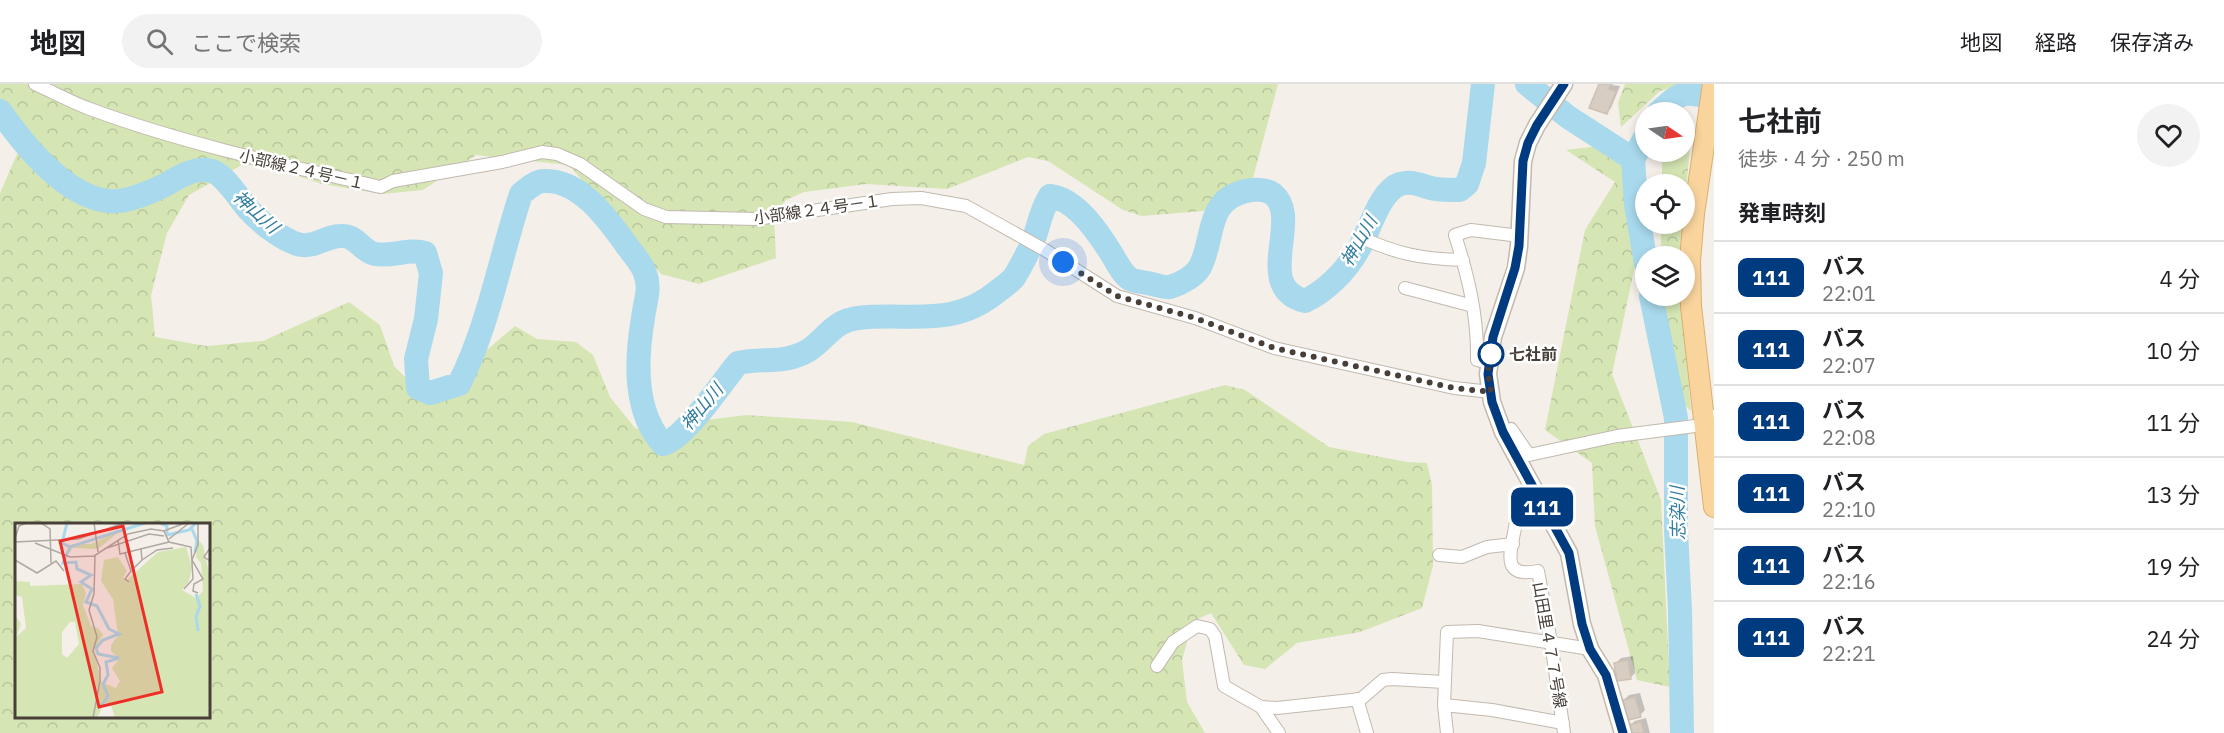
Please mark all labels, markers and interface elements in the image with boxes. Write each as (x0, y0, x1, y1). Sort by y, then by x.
search box (122, 14, 542, 68)
text: 地図 (30, 24, 86, 61)
icon: search (143, 25, 176, 58)
text: ここで検索 (191, 28, 301, 57)
text: 地図 (1960, 28, 2002, 56)
text: 経路 (2035, 28, 2077, 56)
text: 保存済み (2110, 28, 2194, 56)
north arrow (1635, 102, 1695, 162)
map controls (1635, 102, 1695, 306)
text: 七社前 (1738, 102, 1822, 139)
button: heart (2137, 104, 2200, 167)
street label: 小部線２４号－１ (237, 145, 367, 193)
text: 徒歩 · 4 分 · 250 m (1738, 145, 1905, 172)
button: locate (1635, 174, 1695, 234)
water label: 神山川 (229, 185, 286, 240)
street label: 小部線２４号－１ (752, 190, 882, 228)
text: 発車時刻 (1738, 198, 1826, 227)
water label: 神山川 (1335, 210, 1383, 270)
button: layers (1635, 246, 1695, 306)
your location (1048, 247, 1078, 277)
text: バス (1822, 251, 1866, 280)
text: 111 (1752, 263, 1790, 291)
text: 4 分 (2160, 264, 2200, 293)
text: 22:01 (1822, 280, 1876, 307)
text: バス (1822, 323, 1866, 352)
text: 111 (1752, 335, 1790, 363)
text: 10 分 (2146, 336, 2200, 365)
marker: 七社前 (1478, 341, 1504, 367)
place label: 七社前 (1509, 344, 1557, 364)
text: 22:07 (1822, 352, 1876, 379)
water label: 神山川 (675, 377, 729, 435)
text: バス (1822, 395, 1866, 424)
text: 111 (1752, 407, 1790, 435)
text: 11 分 (2146, 408, 2200, 437)
text: 22:08 (1822, 424, 1876, 451)
text: バス (1822, 467, 1866, 496)
text: 111 (1752, 479, 1790, 507)
text: 13 分 (2146, 480, 2200, 509)
water label: 志染川 (1665, 484, 1689, 540)
line badge: 111 (1508, 488, 1576, 526)
text: 111 (1523, 493, 1561, 521)
text: 22:10 (1822, 496, 1876, 523)
inset map (15, 523, 210, 718)
text: バス (1822, 539, 1866, 568)
text: 111 (1752, 551, 1790, 579)
text: 19 分 (2146, 552, 2200, 581)
text: 22:16 (1822, 568, 1876, 595)
street label: 山田里４７７号線 (1529, 580, 1571, 710)
text: バス (1822, 611, 1866, 640)
text: 111 (1752, 623, 1790, 651)
text: 24 分 (2146, 624, 2200, 653)
text: 22:21 (1822, 640, 1876, 667)

